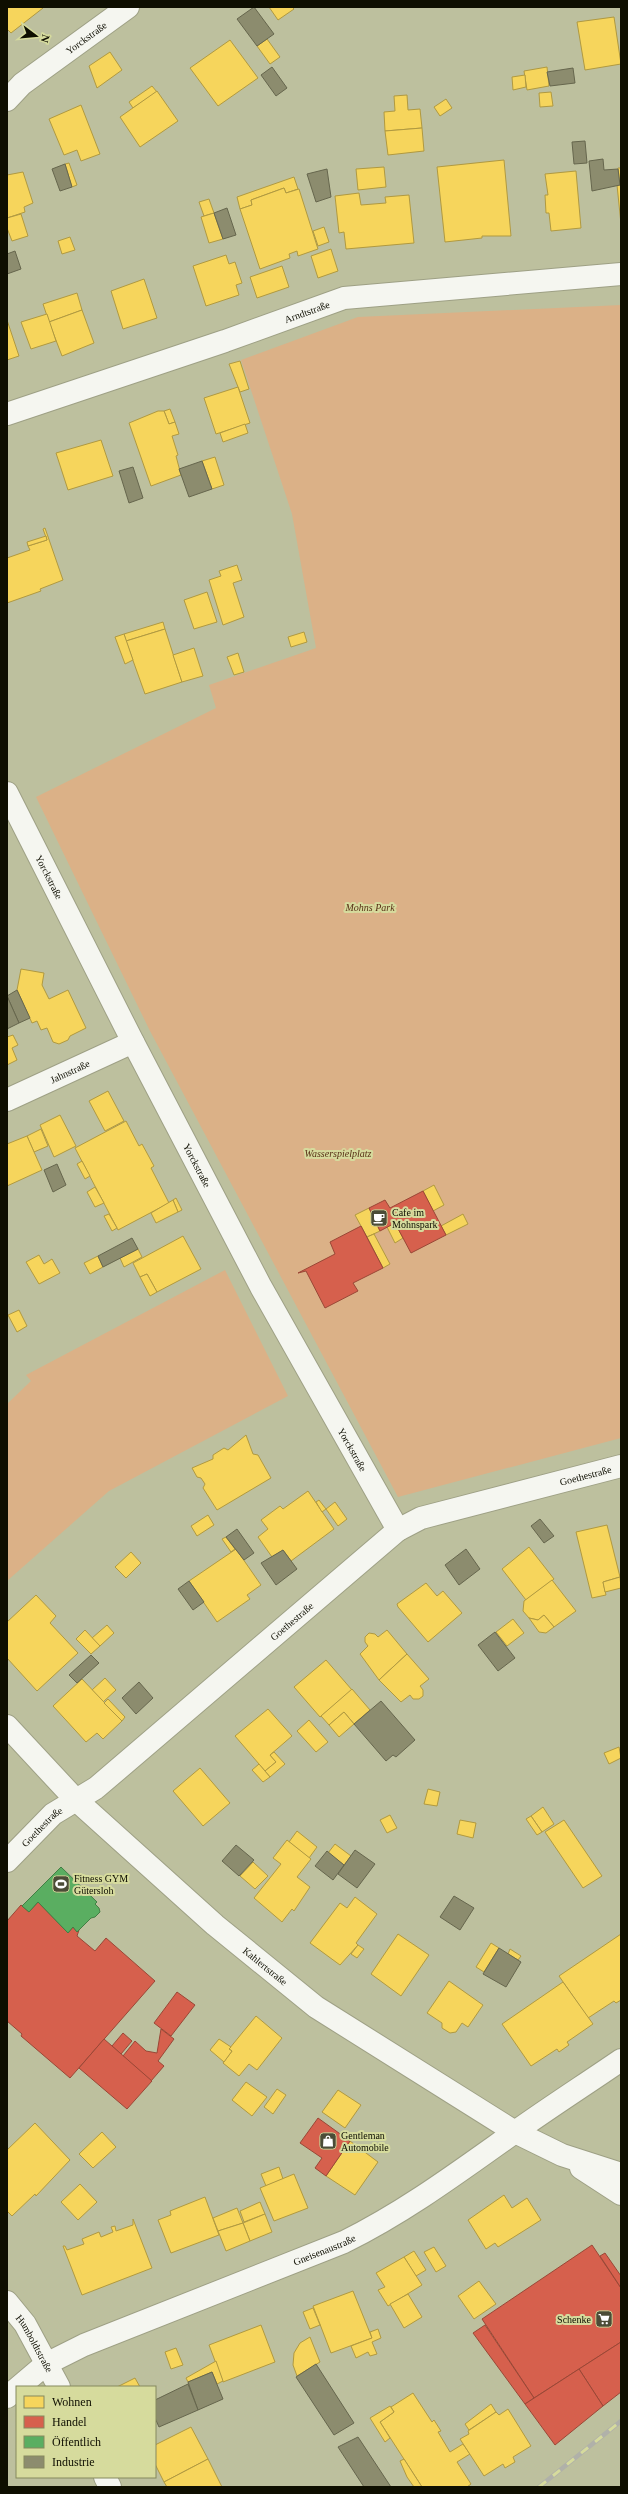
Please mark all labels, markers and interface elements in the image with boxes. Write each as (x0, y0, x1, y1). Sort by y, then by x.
north arrow (16, 16, 56, 56)
street label: Yorckstraße (63, 19, 109, 56)
text: N (39, 33, 52, 44)
street label: Arndtstraße (283, 298, 332, 325)
street label: Yorckstraße (34, 853, 65, 901)
park label: Mohns Park (344, 902, 395, 913)
street label: Jahnstraße (48, 1057, 92, 1085)
street label: Yorckstraße (181, 1141, 214, 1189)
park label: Wasserspielplatz (305, 1148, 372, 1159)
place label: Cafe im Mohnspark (392, 1207, 438, 1230)
cafe icon: Cafe im Mohnspark (369, 1208, 389, 1228)
street label: Yorckstraße (336, 1426, 369, 1474)
street label: Goethestraße (558, 1463, 613, 1487)
street label: Goethestraße (268, 1599, 315, 1642)
street label: Goethestraße (19, 1804, 65, 1849)
place label: Fitness GYM Gütersloh (74, 1873, 128, 1896)
sports icon: Fitness GYM Gütersloh (51, 1874, 71, 1894)
street label: Kahlertstraße (241, 1945, 290, 1988)
place label: Gentleman Automobile (341, 2130, 389, 2153)
shop icon: Gentleman Automobile (318, 2131, 338, 2151)
street label: Gneisenaustraße (291, 2232, 358, 2267)
supermarket icon: Schenke (594, 2309, 614, 2329)
street label: Humboldtstraße (14, 2312, 56, 2374)
place label: Schenke (557, 2314, 592, 2325)
legend (16, 2386, 156, 2478)
text: Wohnen (52, 2395, 92, 2409)
text: Handel (52, 2415, 87, 2429)
text: Öffentlich (52, 2435, 101, 2449)
text: Industrie (52, 2455, 95, 2469)

